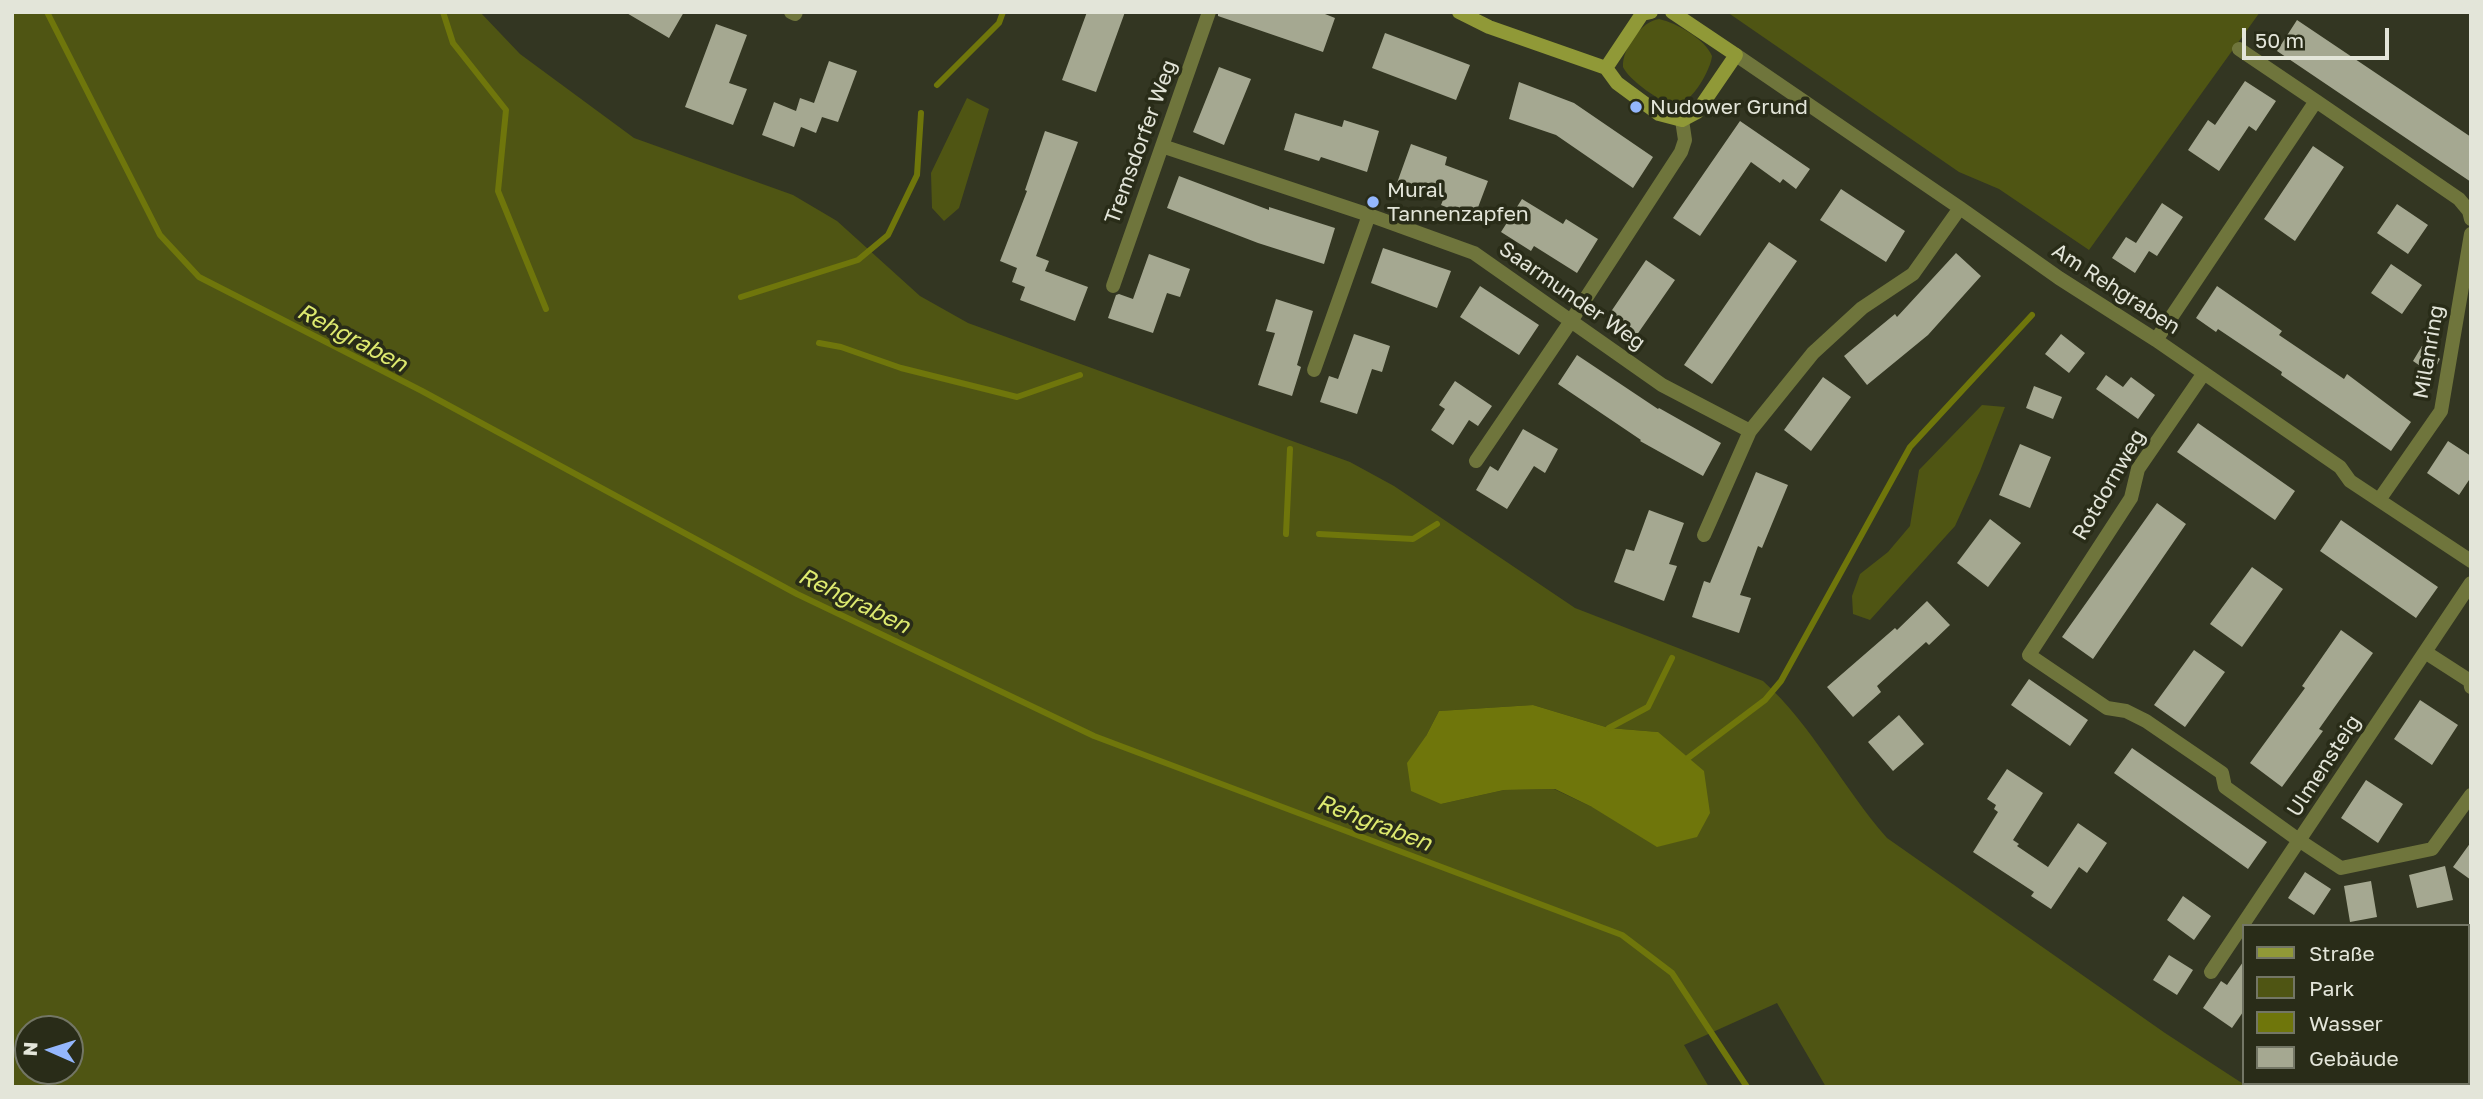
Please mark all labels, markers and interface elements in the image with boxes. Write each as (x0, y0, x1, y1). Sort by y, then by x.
scale bar (2245, 14, 2392, 58)
text: 50 m (2255, 27, 2304, 53)
street label: Tremsdorfer Weg (1100, 57, 1182, 227)
place label: Nudower Grund (1650, 94, 1808, 120)
marker: Nudower Grund (1628, 99, 1644, 115)
place label: Mural Tannenzapfen (1387, 177, 1529, 227)
marker: Mural Tannenzapfen (1365, 194, 1381, 210)
street label: Saarmunder Weg (1494, 236, 1650, 356)
street label: Am Rehgraben (2047, 238, 2185, 340)
water label: Rehgraben (292, 298, 412, 378)
street label: Milanring (2408, 303, 2450, 401)
street label: Rotdornweg (2067, 425, 2151, 545)
water label: Rehgraben (794, 562, 914, 640)
street label: Ulmensteig (2282, 711, 2366, 821)
water label: Rehgraben (1313, 789, 1435, 857)
legend (2242, 924, 2469, 1085)
text: Straße (2309, 940, 2375, 966)
text: Park (2309, 975, 2354, 1001)
text: Wasser (2309, 1010, 2383, 1036)
north arrow (14, 1015, 84, 1085)
text: N (18, 1041, 41, 1057)
text: Gebäude (2309, 1045, 2399, 1071)

